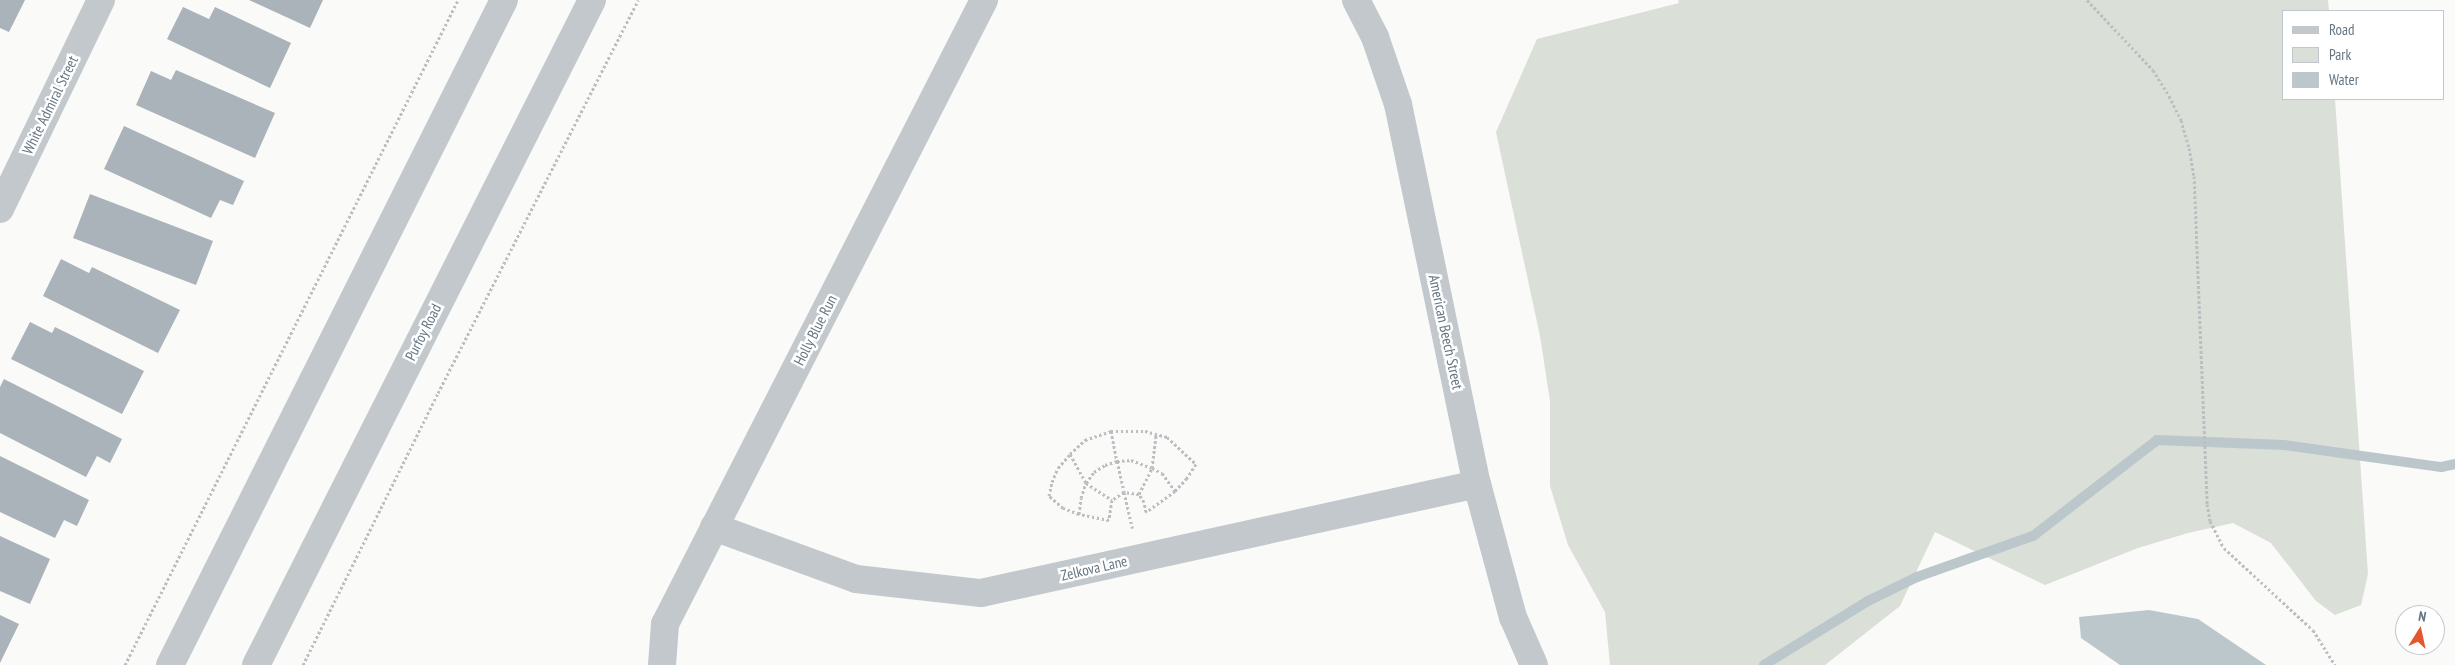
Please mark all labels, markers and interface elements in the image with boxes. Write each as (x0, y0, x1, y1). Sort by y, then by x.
legend (2282, 10, 2445, 100)
text: Road (2329, 20, 2355, 39)
text: Park (2329, 45, 2351, 64)
street label: White Admiral Street (18, 53, 82, 157)
text: Water (2329, 70, 2359, 89)
street label: American Beech Street (1425, 273, 1467, 391)
street label: Holly Blue Run (789, 292, 841, 368)
street label: Purfoy Road (401, 301, 445, 363)
street label: Zelkova Lane (1059, 552, 1129, 584)
north arrow (2395, 605, 2445, 655)
text: N (2417, 607, 2428, 626)

